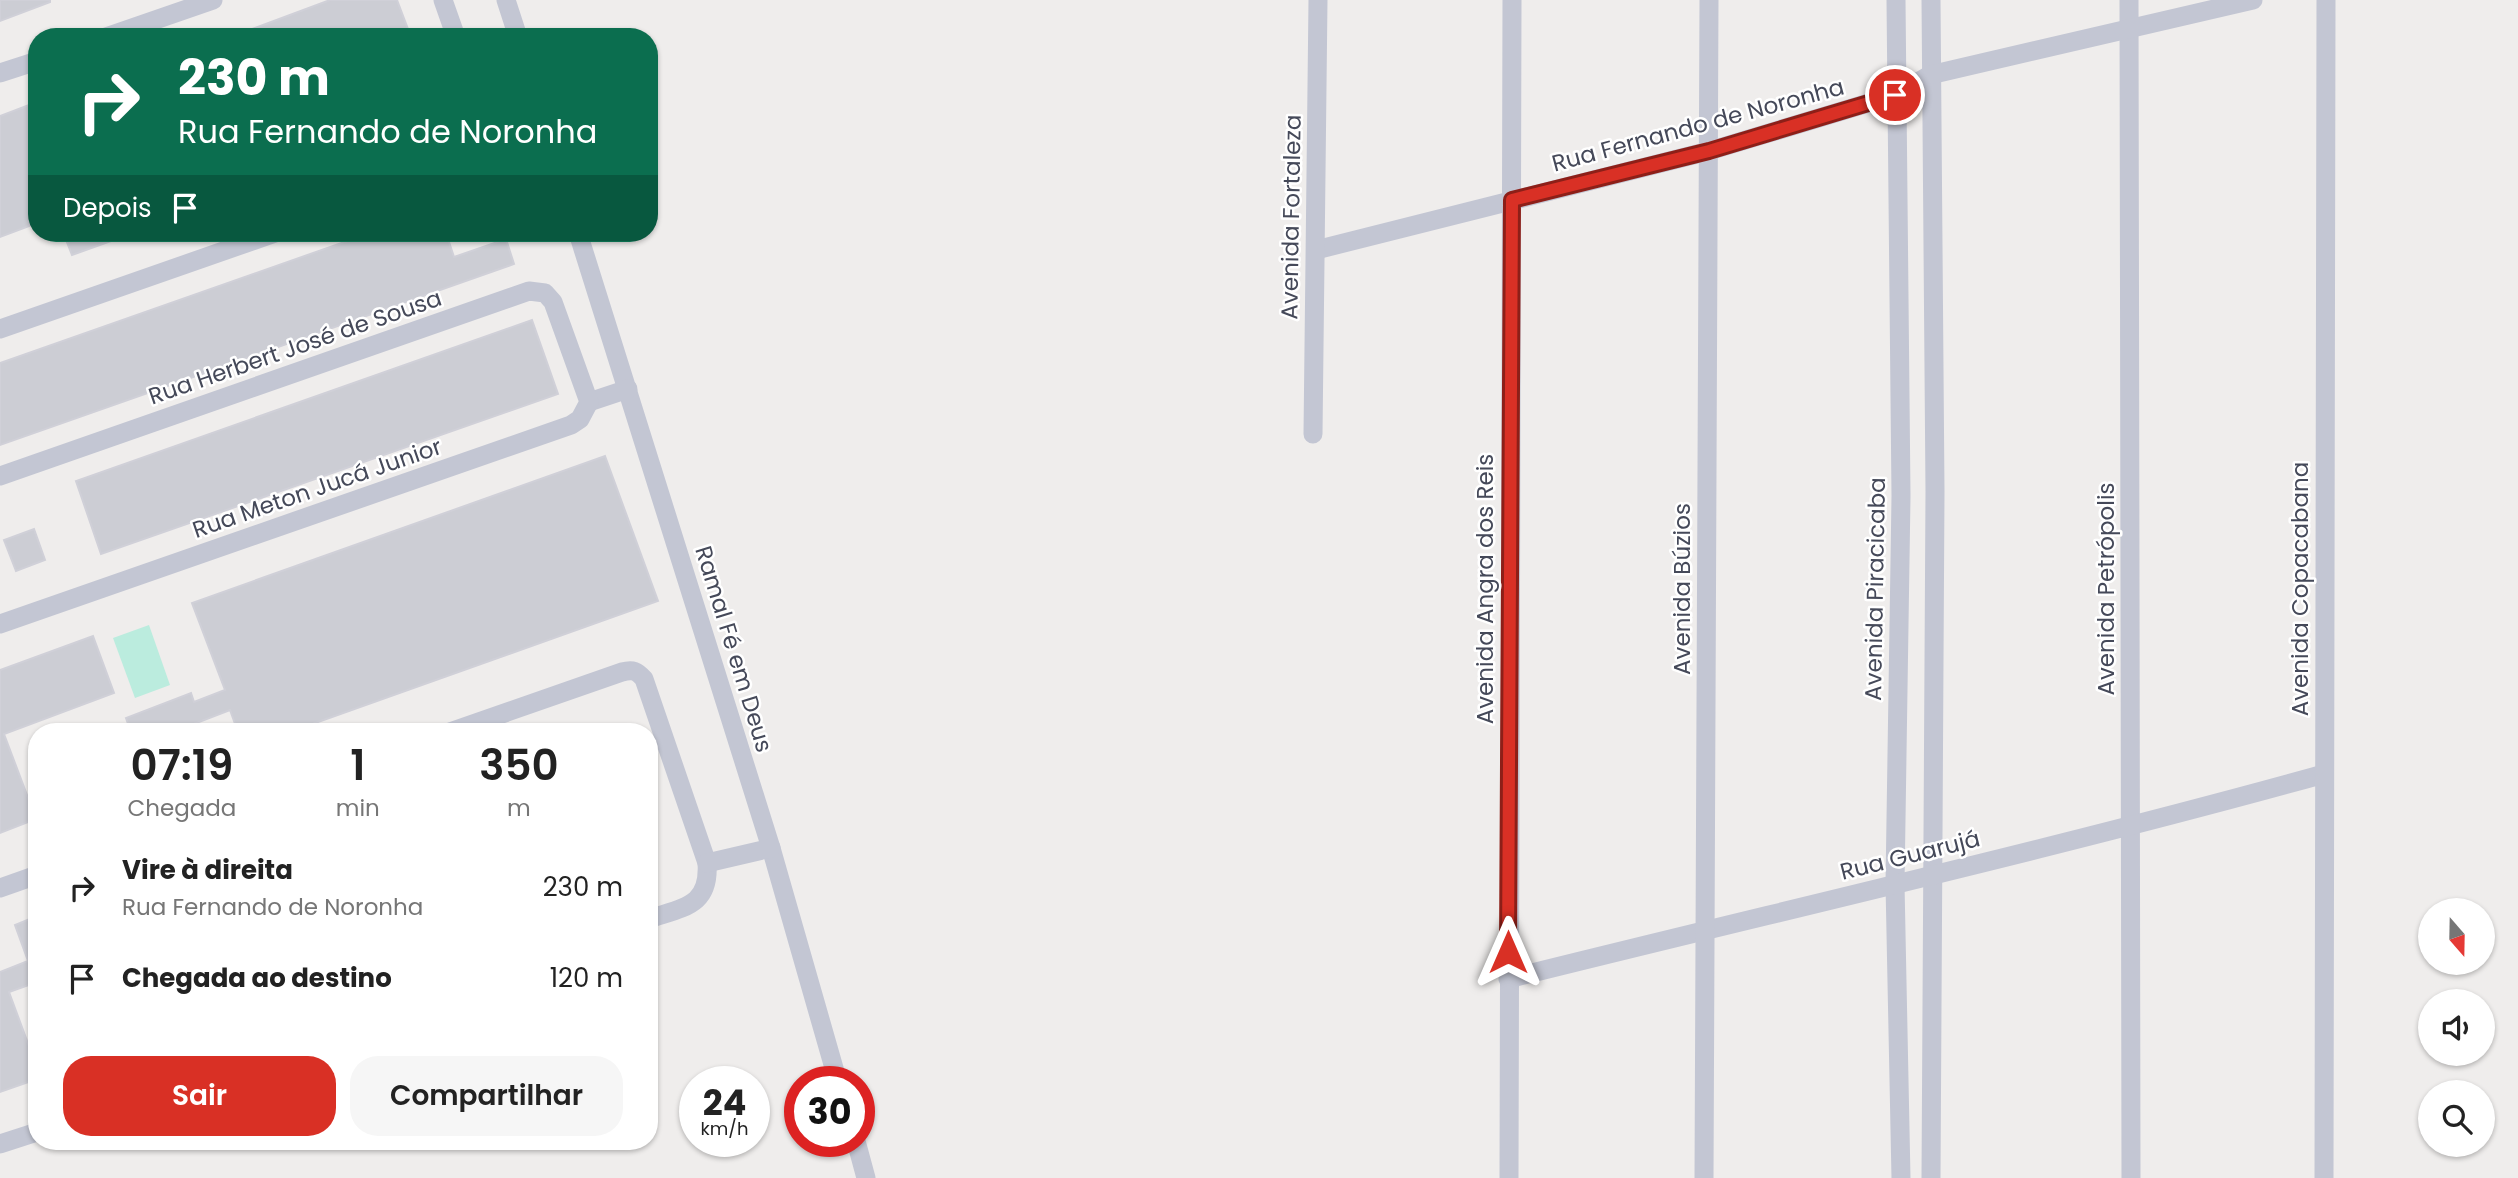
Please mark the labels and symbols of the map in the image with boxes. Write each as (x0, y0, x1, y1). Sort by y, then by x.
pin (1865, 65, 1925, 125)
street label: Rua Fernando de Noronha (1548, 71, 1848, 179)
street label: Avenida Fortaleza (1273, 114, 1309, 320)
street label: Rua Herbert José de Sousa (144, 282, 446, 412)
street label: Rua Meton Jucá Junior (188, 430, 446, 546)
street label: Avenida Angra dos Reis (1469, 454, 1501, 724)
street label: Avenida Copacabana (2284, 462, 2316, 716)
street label: Avenida Piracicaba (1857, 477, 1893, 701)
street label: Avenida Petrópolis (2090, 482, 2122, 696)
street label: Avenida Búzios (1666, 503, 1698, 675)
street label: Ramal Fé em Deus (687, 542, 781, 756)
street label: Rua Guarujá (1837, 822, 1983, 888)
north arrow (2418, 898, 2496, 975)
position arrow (1471, 915, 1545, 989)
speed limit sign: 30 (784, 1066, 875, 1157)

